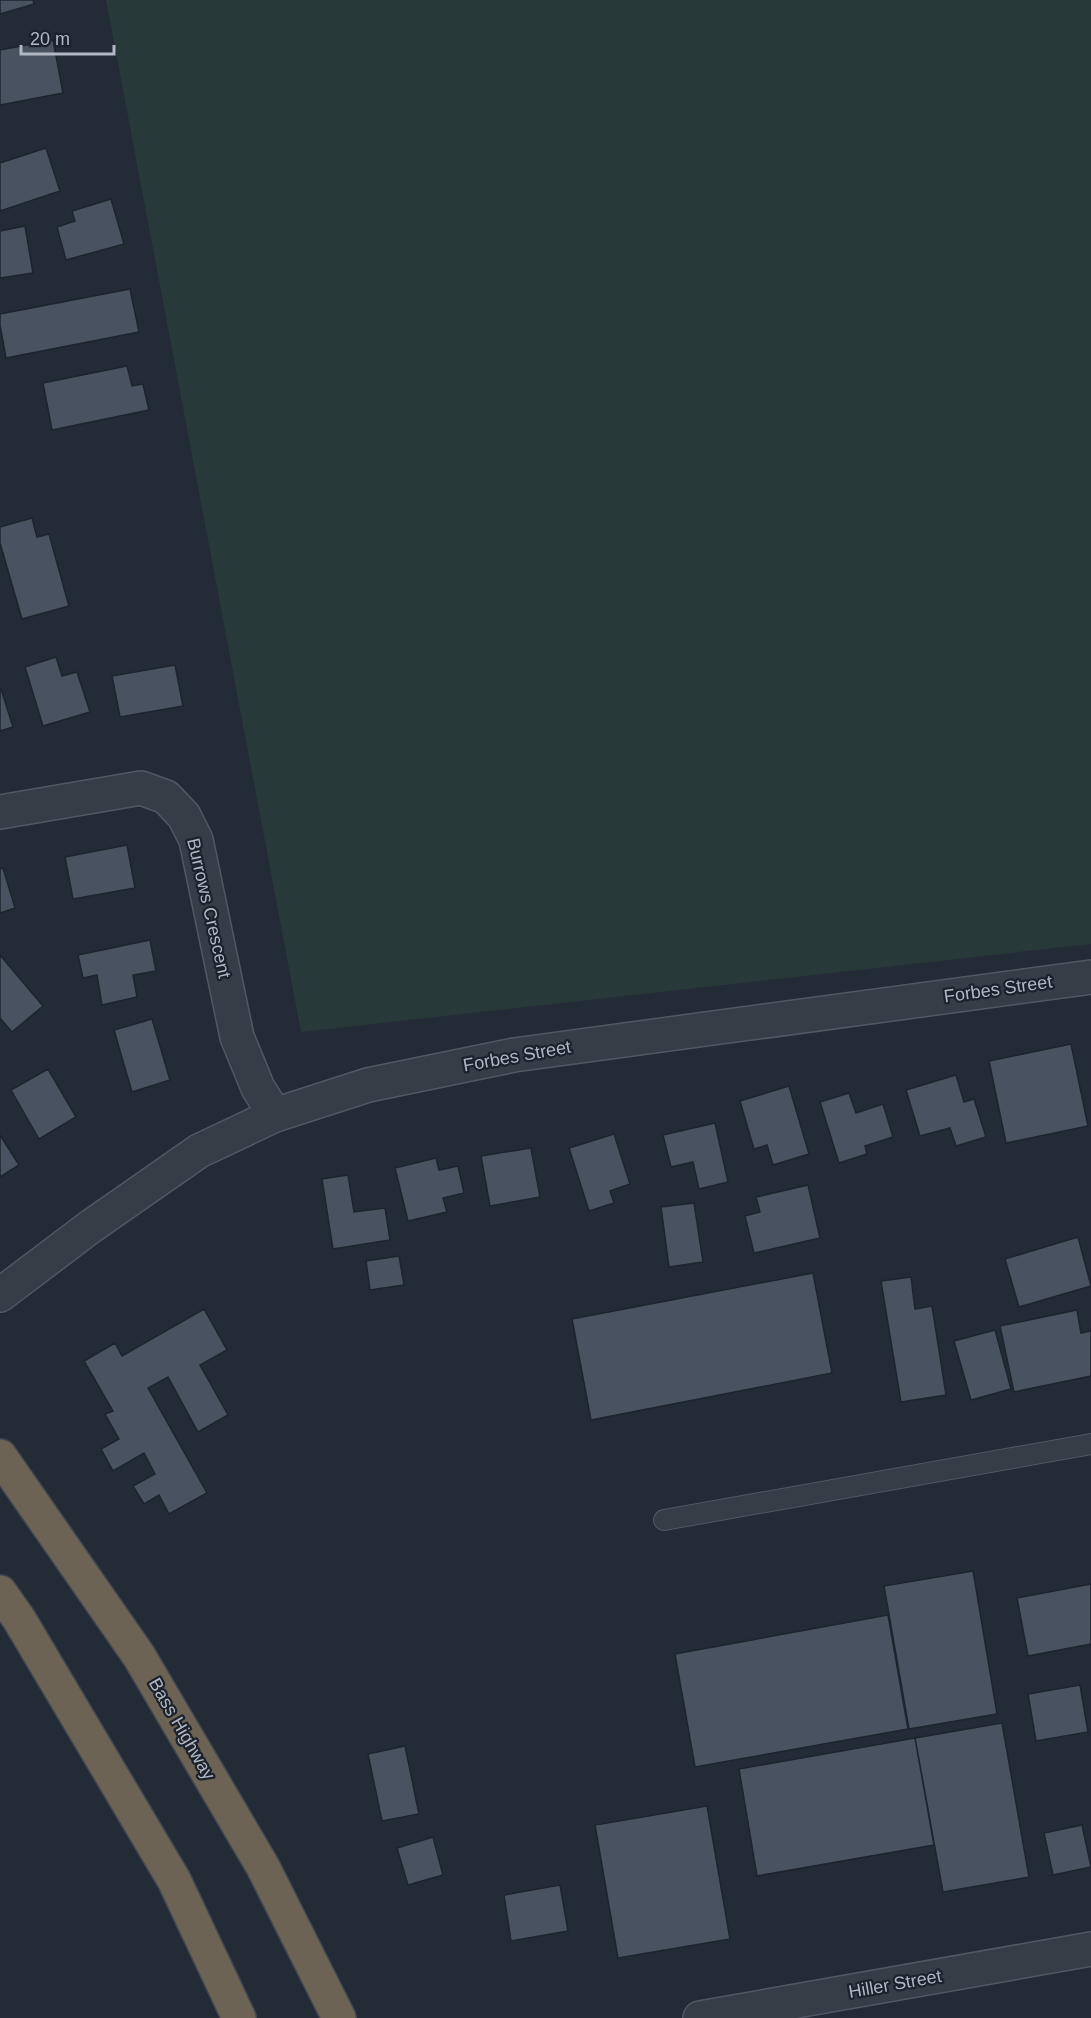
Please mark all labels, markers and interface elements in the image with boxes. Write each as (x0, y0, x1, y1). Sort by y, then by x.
scale bar (21, 18, 114, 56)
text: 20 m (30, 29, 70, 49)
street label: Burrows Crescent (183, 836, 235, 980)
street label: Forbes Street (943, 972, 1053, 1006)
street label: Forbes Street (462, 1037, 572, 1075)
street label: Bass Highway (145, 1675, 219, 1783)
street label: Hiller Street (847, 1966, 943, 2002)

